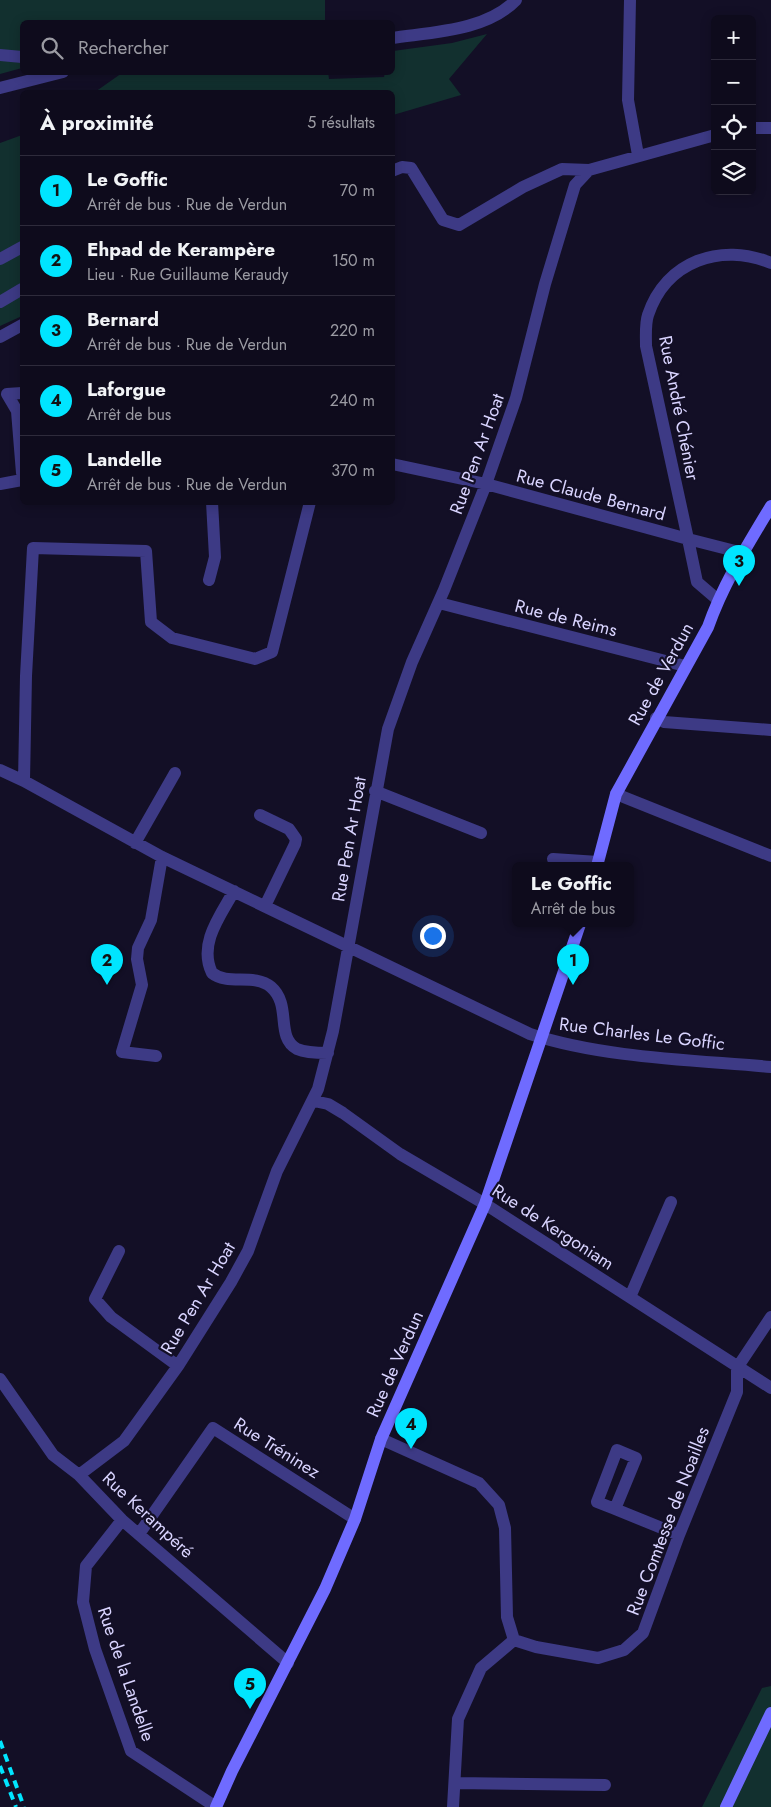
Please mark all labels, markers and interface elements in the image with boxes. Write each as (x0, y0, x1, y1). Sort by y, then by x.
map controls (711, 15, 756, 195)
button: + (711, 15, 756, 60)
search box (20, 20, 395, 75)
icon: search (38, 34, 66, 62)
text: Rechercher (78, 34, 169, 61)
button: − (711, 60, 756, 105)
button: locate (711, 105, 756, 150)
text: À proximité (40, 108, 154, 138)
text: 5 résultats (307, 111, 375, 134)
button: layers (711, 150, 756, 195)
text: Le Goffic (87, 166, 168, 193)
text: 1 (52, 179, 60, 202)
text: 70 m (340, 179, 375, 202)
text: Arrêt de bus · Rue de Verdun (87, 193, 287, 216)
text: Ehpad de Kerampère (87, 236, 275, 263)
text: 2 (51, 249, 61, 272)
text: 150 m (332, 249, 375, 272)
text: Lieu · Rue Guillaume Keraudy (87, 263, 288, 286)
text: Bernard (87, 306, 159, 333)
text: 3 (51, 319, 61, 342)
text: 220 m (330, 319, 375, 342)
text: Arrêt de bus · Rue de Verdun (87, 333, 287, 356)
street label: Rue André Chénier (652, 333, 706, 483)
text: Laforgue (87, 376, 166, 403)
text: 4 (50, 389, 62, 412)
text: 240 m (330, 389, 375, 412)
street label: Rue Pen Ar Hoat (443, 389, 511, 518)
text: Arrêt de bus (87, 403, 171, 426)
text: Landelle (87, 446, 162, 473)
text: 5 (51, 459, 61, 482)
text: 370 m (331, 459, 375, 482)
street label: Rue Claude Bernard (513, 463, 669, 527)
text: Arrêt de bus · Rue de Verdun (87, 473, 287, 496)
pin: 3 (723, 545, 755, 586)
street label: Rue de Reims (512, 593, 620, 643)
street label: Rue de Verdun (622, 618, 700, 730)
street label: Rue Pen Ar Hoat (325, 774, 373, 904)
popup (512, 862, 634, 927)
text: Le Goffic (531, 870, 612, 897)
text: Arrêt de bus (531, 897, 615, 920)
your location (420, 923, 446, 949)
pin: 2 (91, 944, 123, 985)
pin: 1 (557, 944, 589, 985)
street label: Rue Charles Le Goffic (558, 1011, 726, 1057)
street label: Rue de Kergoniam (487, 1178, 619, 1276)
street label: Rue Pen Ar Hoat (154, 1236, 242, 1359)
street label: Rue de Verdun (360, 1307, 430, 1421)
pin: 4 (395, 1408, 427, 1449)
street label: Rue Tréninez (229, 1411, 326, 1485)
street label: Rue Comtesse de Noailles (620, 1423, 716, 1619)
street label: Rue Kerampéré (96, 1466, 200, 1564)
street label: Rue de la Landelle (91, 1603, 161, 1745)
pin: 5 (234, 1668, 266, 1709)

